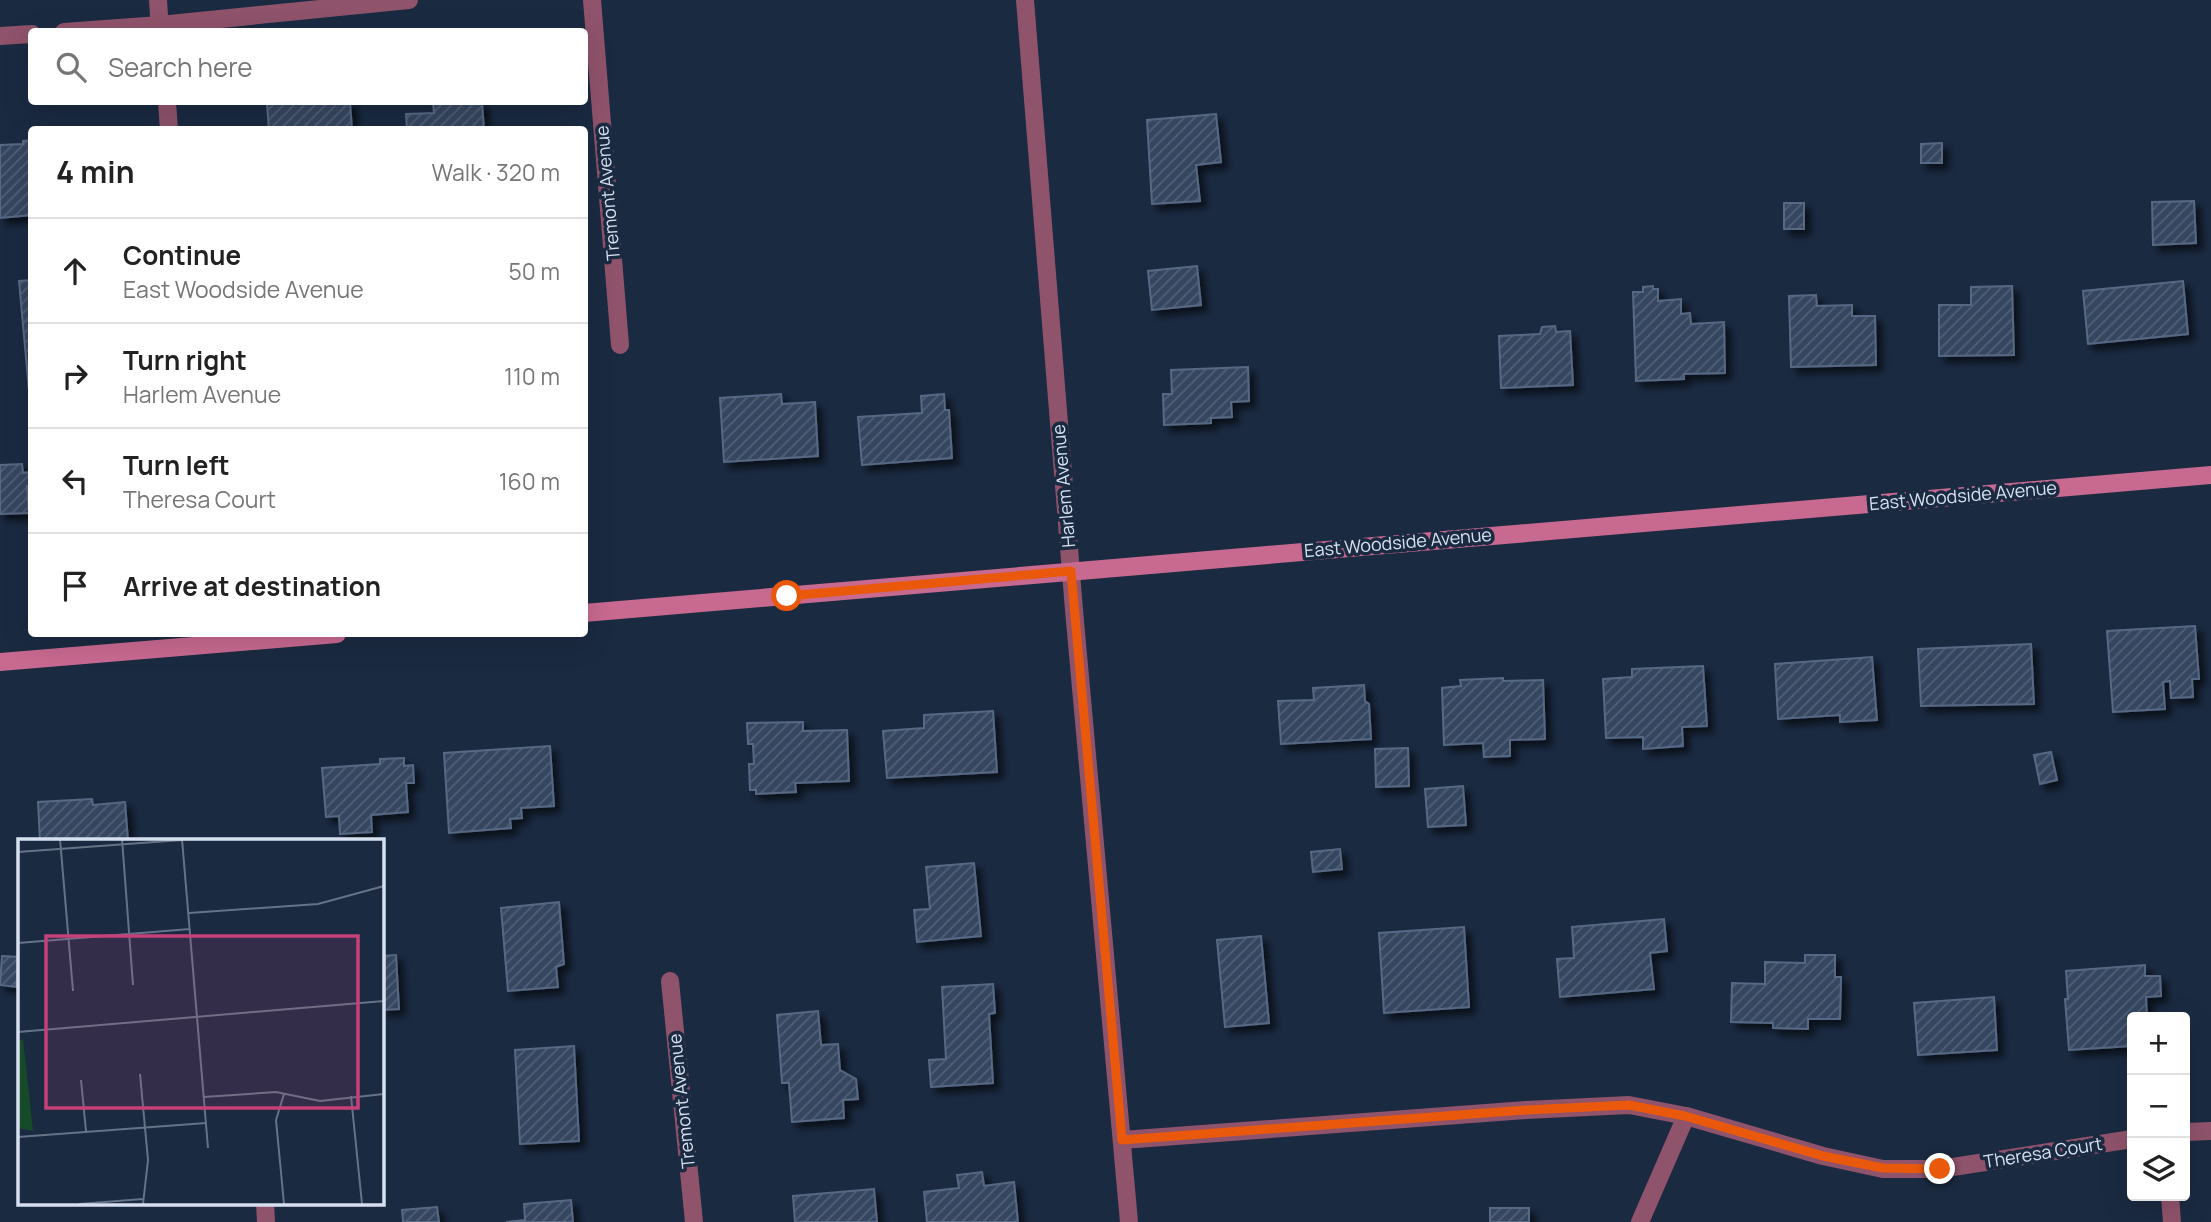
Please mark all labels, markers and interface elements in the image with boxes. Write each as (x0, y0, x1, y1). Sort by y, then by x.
search box (28, 28, 588, 105)
icon: search (52, 48, 90, 86)
text: Search here (108, 49, 253, 85)
street label: Tremont Avenue (589, 125, 625, 262)
text: 4 min (56, 151, 134, 192)
text: Walk · 320 m (432, 156, 560, 188)
text: Continue (123, 237, 241, 273)
icon: ahead (56, 252, 94, 290)
text: 50 m (509, 255, 560, 287)
text: East Woodside Avenue (123, 273, 364, 305)
text: Turn right (123, 342, 247, 378)
icon: right (56, 357, 94, 395)
text: 110 m (504, 360, 560, 392)
text: Harlem Avenue (123, 378, 281, 410)
street label: Harlem Avenue (1046, 423, 1080, 549)
text: Turn left (123, 447, 230, 483)
icon: left (56, 462, 94, 500)
text: 160 m (499, 465, 560, 497)
street label: East Woodside Avenue (1868, 475, 2058, 515)
text: Theresa Court (123, 483, 276, 515)
street label: East Woodside Avenue (1303, 522, 1493, 562)
icon: arrive (56, 567, 94, 605)
text: Arrive at destination (123, 568, 381, 604)
route start (771, 580, 802, 611)
inset map (18, 839, 383, 1204)
map controls (2127, 1012, 2190, 1201)
button: + (2127, 1012, 2190, 1075)
street label: Tremont Avenue (662, 1033, 700, 1170)
button: − (2127, 1075, 2190, 1138)
street label: Theresa Court (1982, 1131, 2104, 1173)
button: layers (2127, 1138, 2190, 1201)
route end (1924, 1153, 1955, 1184)

